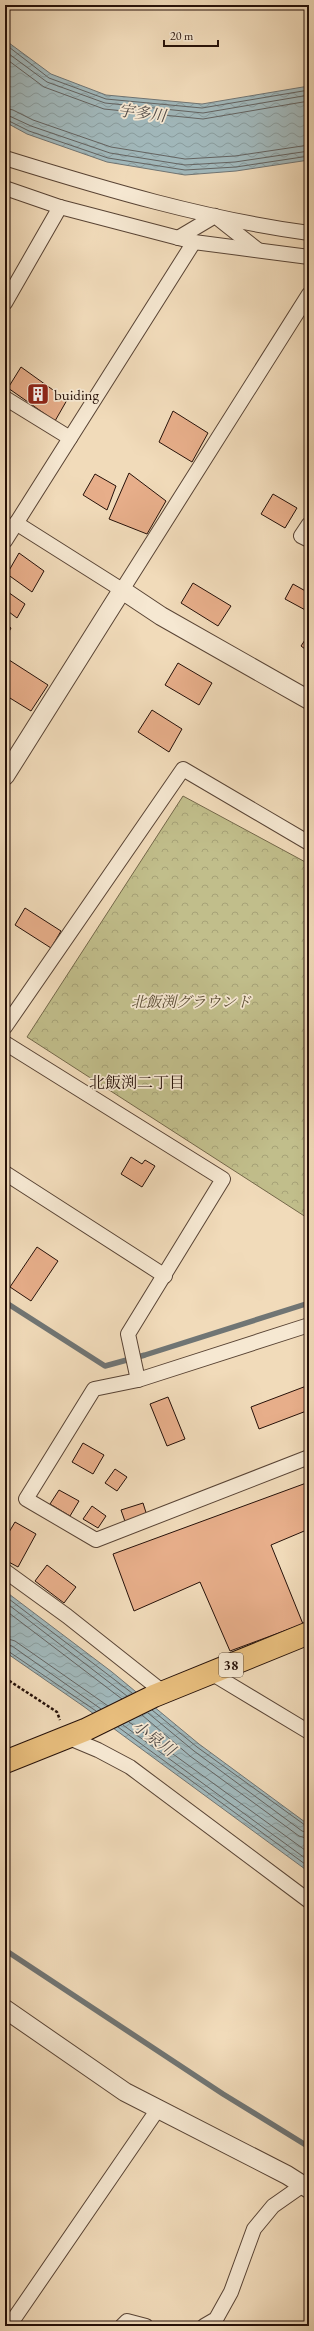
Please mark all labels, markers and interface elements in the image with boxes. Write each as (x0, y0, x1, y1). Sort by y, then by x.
scale bar (164, 22, 218, 48)
text: 20 m (170, 28, 194, 44)
water label: 宇多川 (117, 100, 169, 127)
building icon: buiding (25, 381, 51, 407)
place label: buiding (54, 385, 99, 404)
park label: 北飯渕グラウンド (131, 992, 252, 1011)
district label: 北飯渕二丁目 (89, 1072, 185, 1093)
road number: 38 (219, 1653, 243, 1677)
water label: 小泉川 (128, 1715, 181, 1762)

